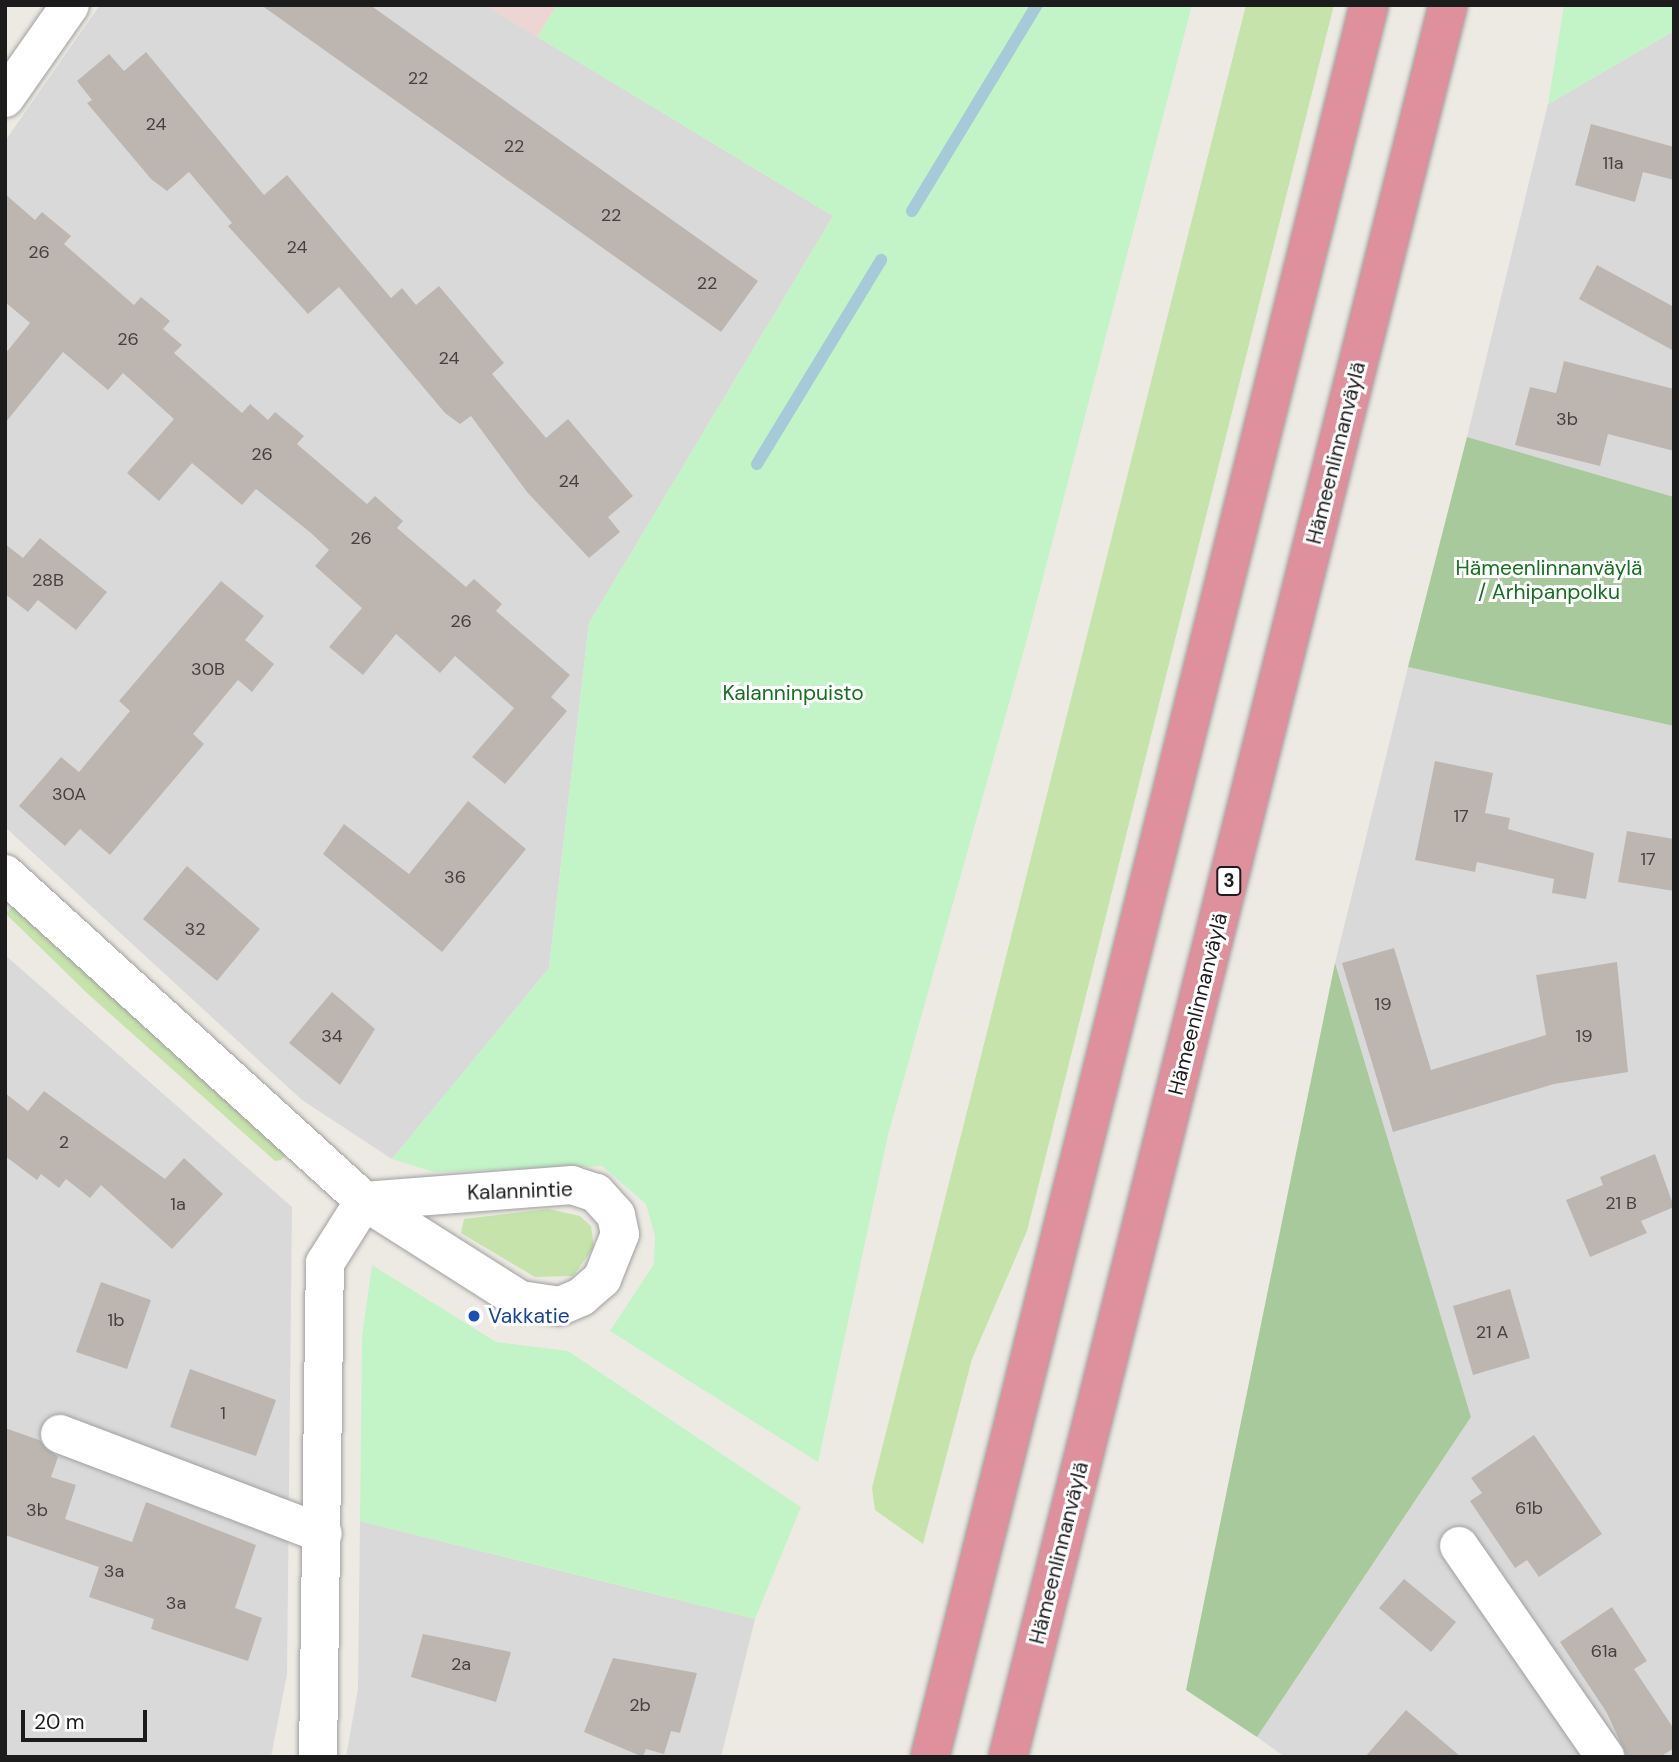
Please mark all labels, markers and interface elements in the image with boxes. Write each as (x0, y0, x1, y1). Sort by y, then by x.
house number: 22 (408, 67, 428, 89)
house number: 24 (146, 113, 166, 135)
house number: 22 (504, 135, 524, 157)
house number: 11a (1602, 152, 1624, 174)
house number: 22 (601, 204, 621, 226)
house number: 24 (287, 236, 307, 258)
house number: 26 (28, 241, 50, 263)
house number: 22 (697, 272, 717, 294)
house number: 26 (117, 328, 139, 350)
house number: 24 (439, 347, 459, 369)
street label: Hämeenlinnanväylä (1301, 359, 1371, 547)
house number: 3b (1556, 408, 1578, 430)
house number: 26 (251, 443, 273, 465)
house number: 24 (559, 470, 579, 492)
house number: 26 (350, 527, 372, 549)
park label: Hämeenlinnanväylä / Arhipanpolku (1456, 555, 1642, 605)
house number: 28B (32, 569, 64, 591)
house number: 26 (450, 610, 472, 632)
house number: 30B (191, 658, 225, 680)
park label: Kalanninpuisto (722, 680, 864, 706)
house number: 30A (52, 783, 86, 805)
house number: 17 (1453, 805, 1469, 827)
house number: 17 (1640, 848, 1656, 870)
house number: 36 (444, 866, 466, 888)
road number: 3 (1215, 866, 1243, 897)
street label: Hämeenlinnanväylä (1163, 910, 1233, 1098)
house number: 32 (184, 918, 206, 940)
house number: 19 (1375, 993, 1391, 1015)
house number: 34 (321, 1025, 343, 1047)
house number: 19 (1576, 1025, 1592, 1047)
house number: 2 (59, 1131, 69, 1153)
street label: Kalannintie (467, 1177, 573, 1205)
house number: 21 B (1605, 1192, 1637, 1214)
house number: 1a (170, 1193, 186, 1215)
place label: Vakkatie (488, 1303, 570, 1329)
marker: Vakkatie (466, 1308, 482, 1324)
house number: 1b (108, 1309, 124, 1331)
house number: 21 A (1476, 1321, 1508, 1343)
house number: 1 (220, 1402, 226, 1424)
street label: Hämeenlinnanväylä (1024, 1459, 1094, 1647)
house number: 61b (1515, 1497, 1543, 1519)
house number: 3b (26, 1499, 48, 1521)
house number: 3a (104, 1560, 124, 1582)
house number: 3a (166, 1592, 186, 1614)
house number: 61a (1591, 1640, 1617, 1662)
house number: 2a (451, 1653, 471, 1675)
house number: 2b (629, 1694, 651, 1716)
scale bar (24, 1696, 150, 1740)
text: 20 m (34, 1708, 85, 1736)

